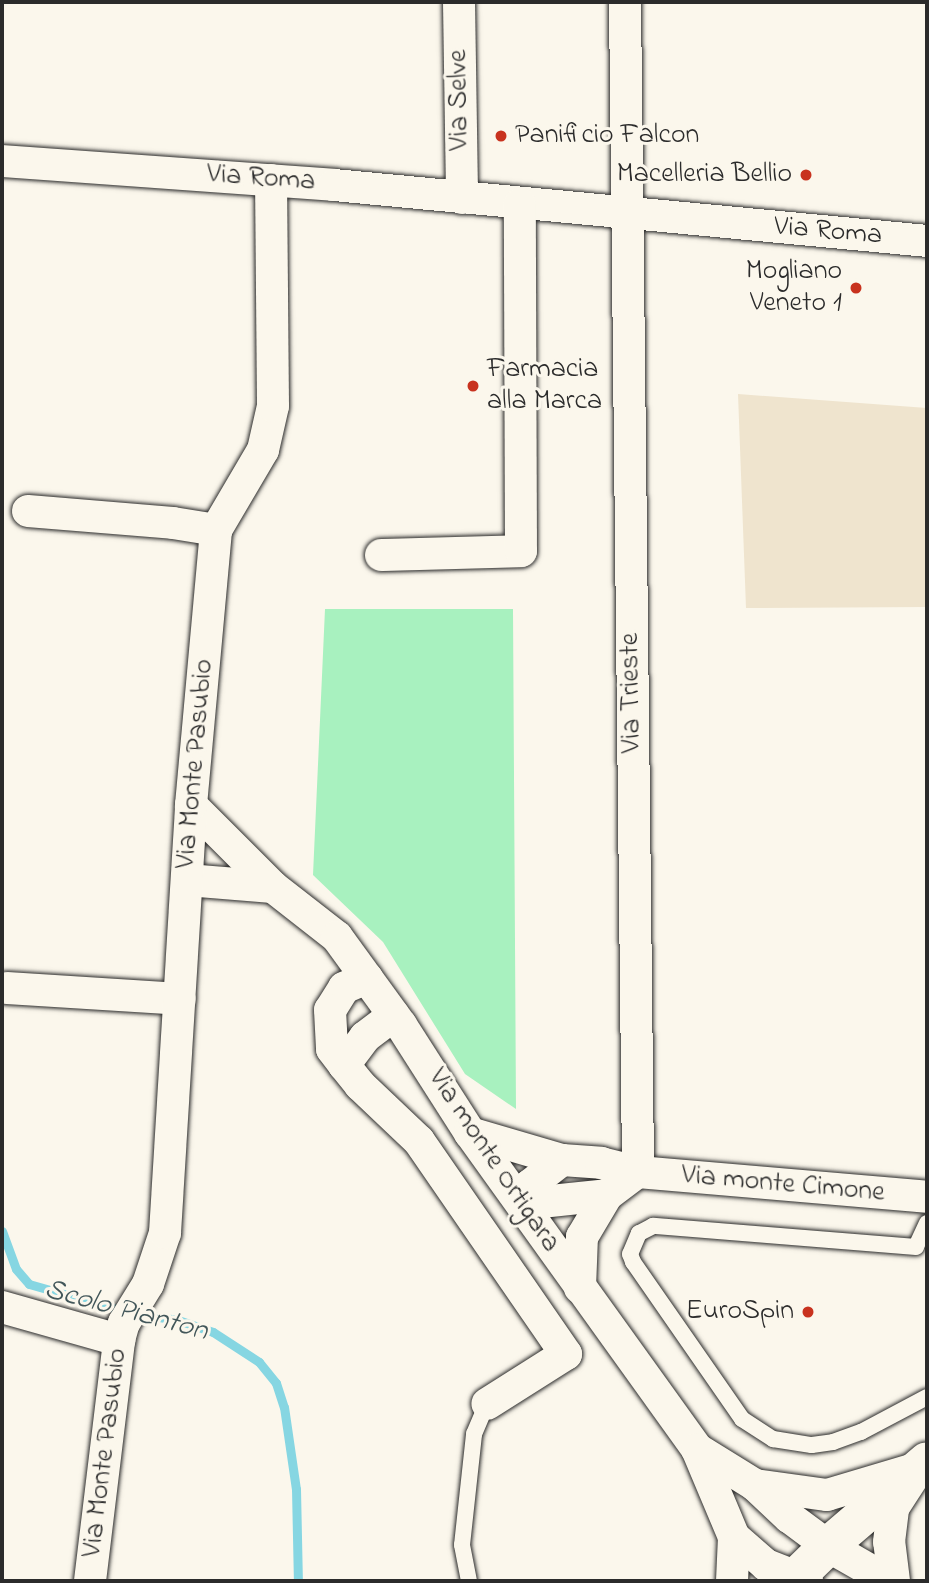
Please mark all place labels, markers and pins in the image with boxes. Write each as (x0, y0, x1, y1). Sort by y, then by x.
place label: Panificio Falcon (515, 119, 699, 153)
marker: Panificio Falcon (493, 128, 509, 144)
place label: Macelleria Bellio (617, 158, 792, 192)
marker: Macelleria Bellio (798, 167, 814, 183)
place label: Mogliano Veneto 1 (746, 255, 842, 321)
marker: Mogliano Veneto 1 (848, 280, 864, 296)
place label: Farmacia alla Marca (487, 353, 602, 419)
marker: Farmacia alla Marca (465, 378, 481, 394)
place label: EuroSpin (686, 1295, 794, 1329)
marker: EuroSpin (800, 1304, 816, 1320)

